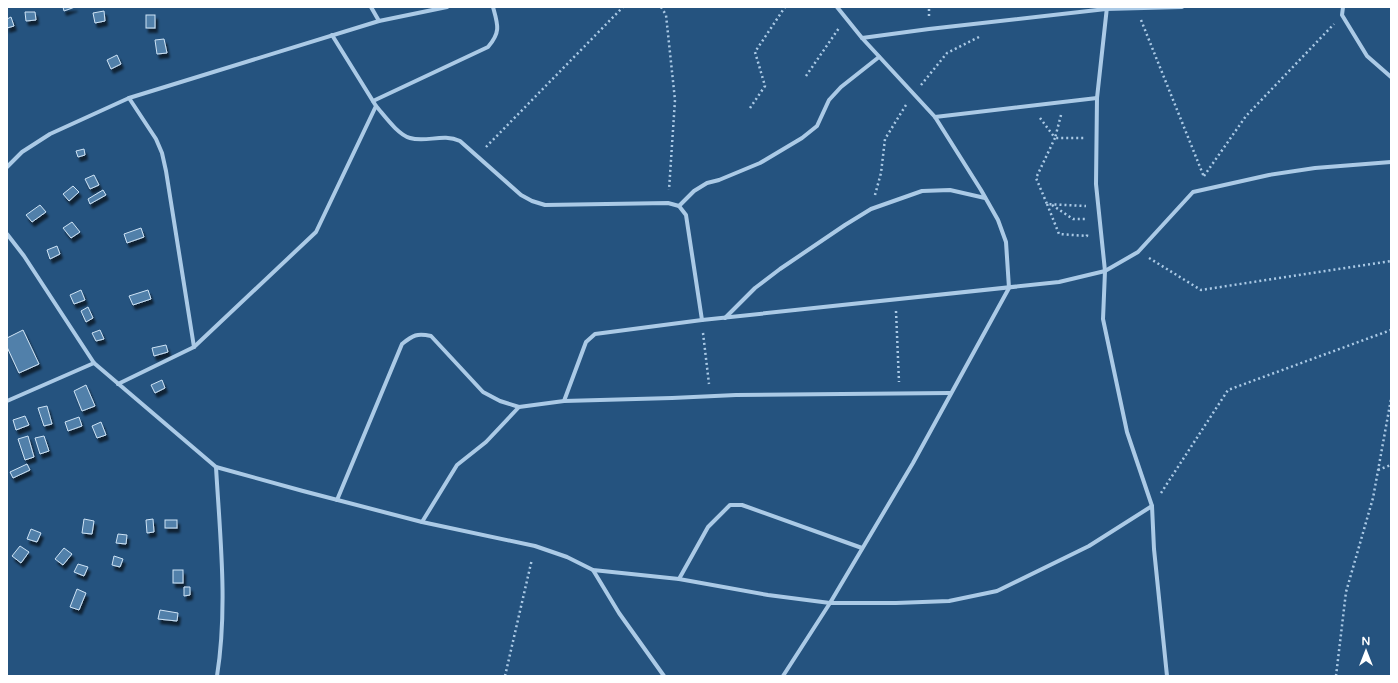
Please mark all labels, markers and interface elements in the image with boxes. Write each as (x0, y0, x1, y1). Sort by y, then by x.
north arrow (1346, 631, 1386, 671)
text: N (1362, 635, 1370, 648)

